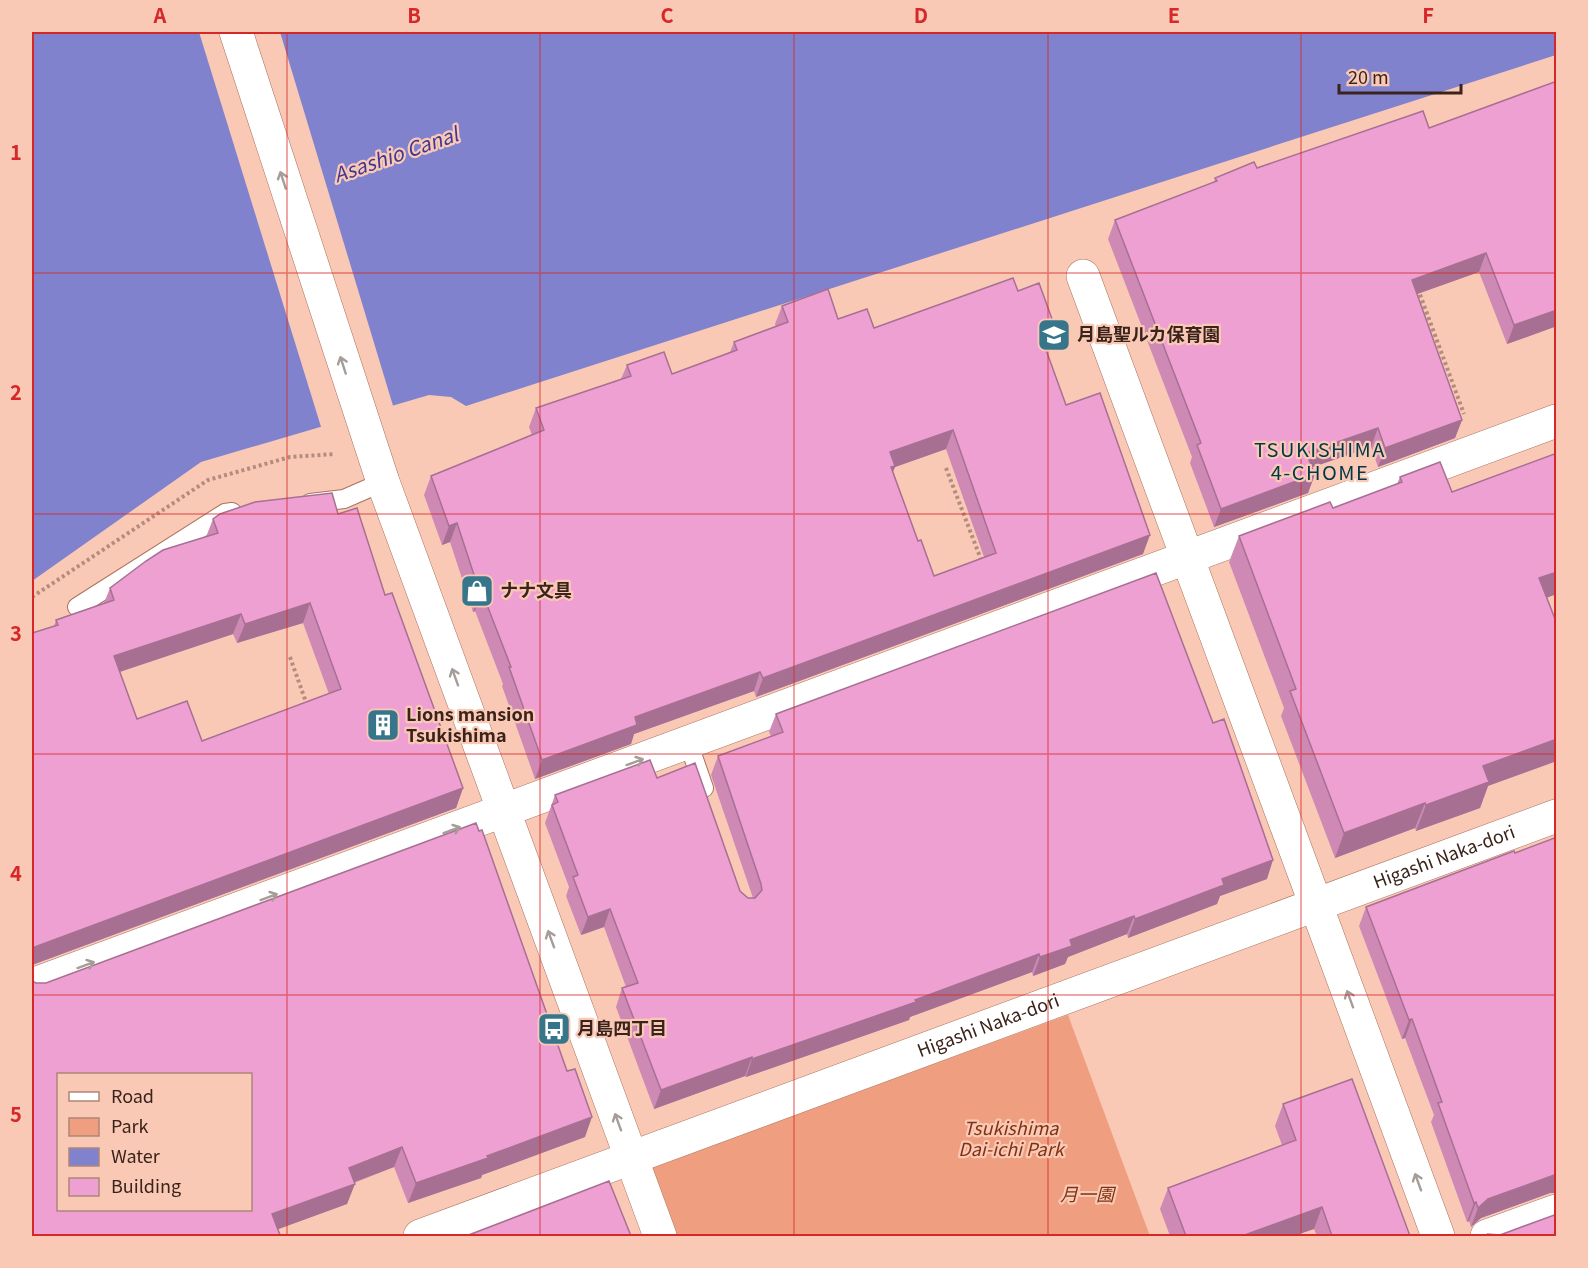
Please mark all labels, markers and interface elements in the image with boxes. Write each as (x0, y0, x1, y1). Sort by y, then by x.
text: A (153, 0, 167, 29)
text: B (407, 0, 421, 29)
text: C (660, 0, 674, 29)
text: D (914, 0, 928, 29)
text: E (1168, 0, 1180, 29)
text: F (1422, 0, 1434, 29)
scale bar (1339, 57, 1460, 95)
text: 20 m (1348, 63, 1389, 89)
water label: Asashio Canal (329, 118, 464, 188)
text: 1 (10, 137, 22, 166)
one-way arrow (277, 171, 288, 190)
school or university icon: 月島聖ルカ保育園 (1036, 317, 1072, 353)
place label: 月島聖ルカ保育園 (1077, 320, 1220, 346)
one-way arrow (337, 356, 348, 375)
text: 2 (10, 377, 22, 406)
district label: TSUKISHIMA 4-CHOME (1254, 434, 1386, 486)
shop icon: ナナ文具 (459, 573, 495, 609)
place label: ナナ文具 (500, 576, 572, 602)
text: 3 (10, 618, 22, 647)
one-way arrow (449, 669, 460, 687)
place label: Lions mansion Tsukishima (406, 700, 534, 747)
building icon: Lions mansion Tsukishima (365, 707, 401, 743)
one-way arrow (625, 755, 644, 766)
street label: Higashi Naka-dori (1369, 817, 1518, 894)
one-way arrow (442, 823, 461, 834)
text: 4 (10, 858, 22, 887)
one-way arrow (259, 891, 278, 902)
one-way arrow (545, 930, 556, 949)
one-way arrow (76, 958, 95, 969)
street label: Higashi Naka-dori (913, 986, 1062, 1062)
one-way arrow (1344, 990, 1355, 1009)
bus stop icon: 月島四丁目 (536, 1011, 572, 1047)
place label: 月島四丁目 (577, 1014, 667, 1040)
legend (57, 1073, 252, 1211)
text: Road (111, 1082, 154, 1108)
text: 5 (10, 1099, 22, 1128)
text: Park (111, 1112, 149, 1138)
one-way arrow (612, 1114, 623, 1132)
park label: Tsukishima Dai-ichi Park (958, 1114, 1066, 1161)
text: Water (111, 1142, 161, 1168)
text: Building (111, 1172, 181, 1198)
one-way arrow (1412, 1173, 1423, 1191)
park label: 月一園 (1060, 1180, 1117, 1206)

